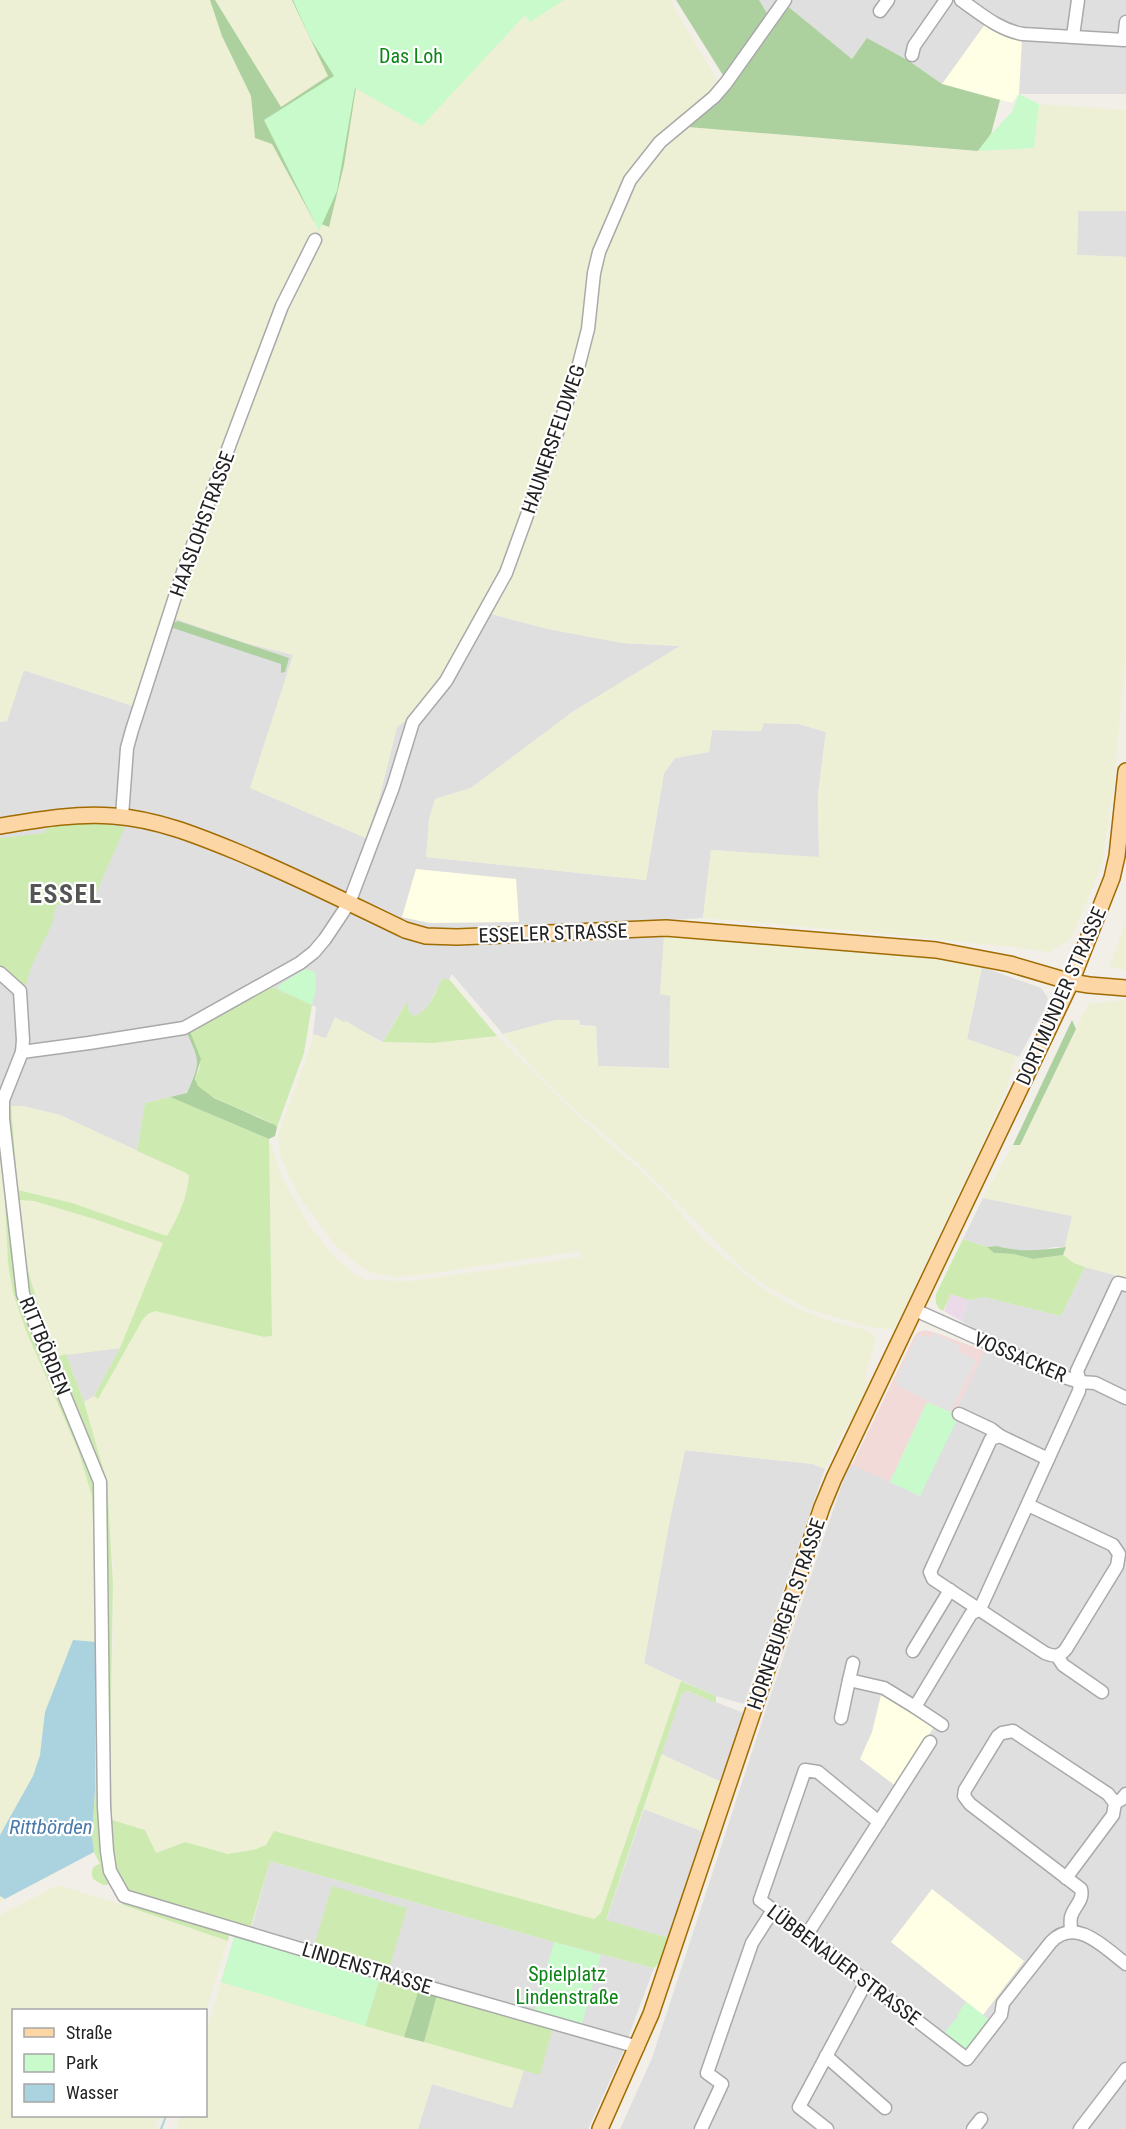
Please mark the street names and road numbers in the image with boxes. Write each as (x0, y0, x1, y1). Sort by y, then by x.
street label: HAUNERSFELDWEG (516, 361, 590, 517)
street label: HAASLOHSTRASSE (165, 448, 239, 600)
street label: DORTMUNDER STRASSE (1011, 903, 1111, 1089)
street label: ESSELER STRASSE (478, 918, 628, 948)
street label: RITTBÖRDEN (14, 1293, 76, 1399)
street label: VOSSACKER (970, 1327, 1070, 1387)
street label: HORNEBURGER STRASSE (742, 1515, 830, 1713)
street label: LÜBBENAUER STRASSE (763, 1899, 926, 2031)
street label: LINDENSTRASSE (299, 1937, 435, 1999)

